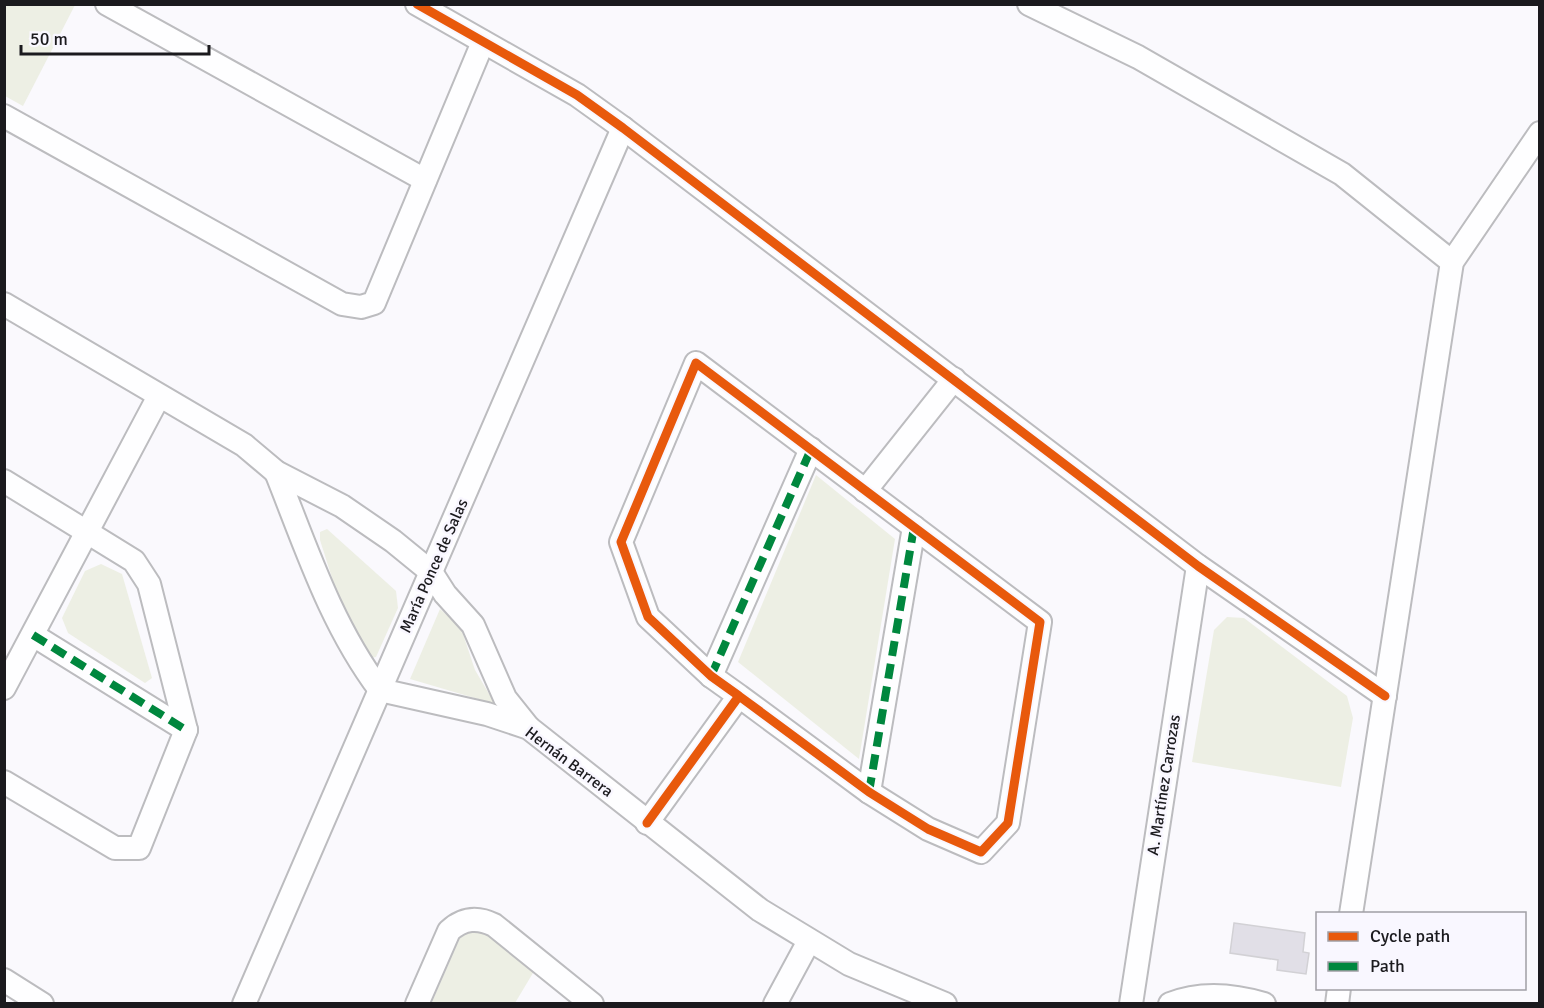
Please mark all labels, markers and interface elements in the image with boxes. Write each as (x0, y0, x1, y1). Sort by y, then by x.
scale bar (21, 18, 208, 56)
text: 50 m (30, 28, 68, 50)
street label: María Ponce de Salas (395, 496, 473, 636)
street label: A. Martínez Carrozas (1143, 713, 1185, 857)
street label: Hernán Barrera (521, 722, 617, 802)
legend (1316, 912, 1526, 990)
text: Cycle path (1370, 925, 1450, 947)
text: Path (1370, 955, 1405, 977)

